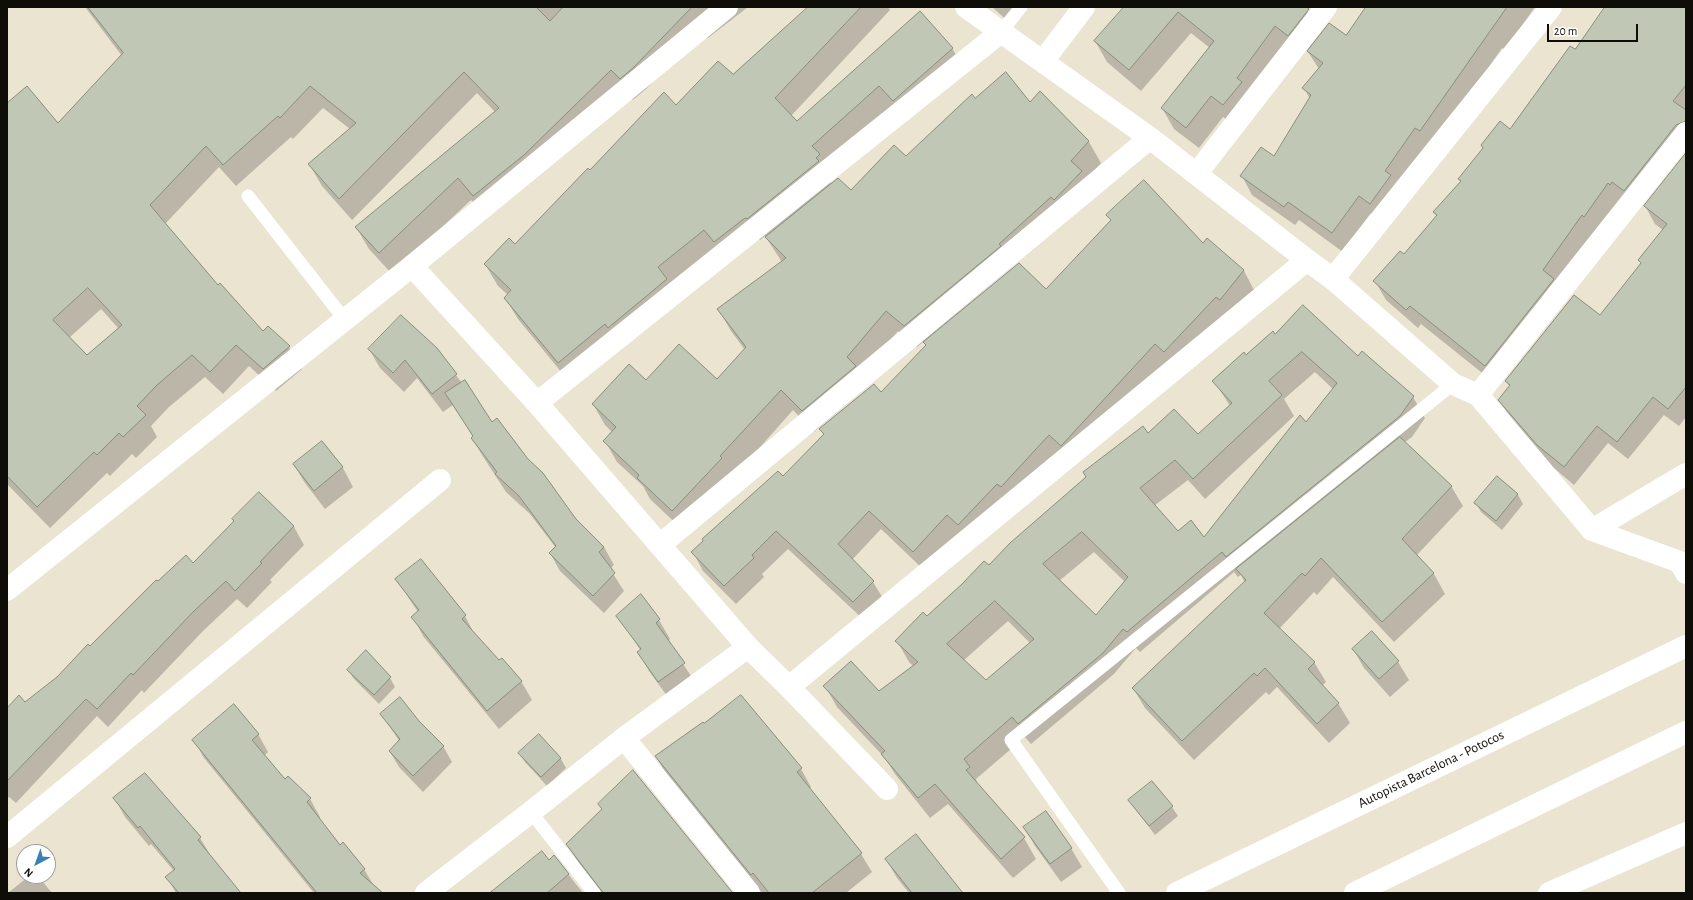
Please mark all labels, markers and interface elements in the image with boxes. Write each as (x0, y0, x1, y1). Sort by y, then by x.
scale bar (1549, 16, 1640, 42)
text: 20 m (1554, 25, 1577, 37)
street label: Autopista Barcelona - Potocos (1355, 726, 1507, 812)
north arrow (16, 844, 56, 884)
text: N (22, 866, 35, 879)

